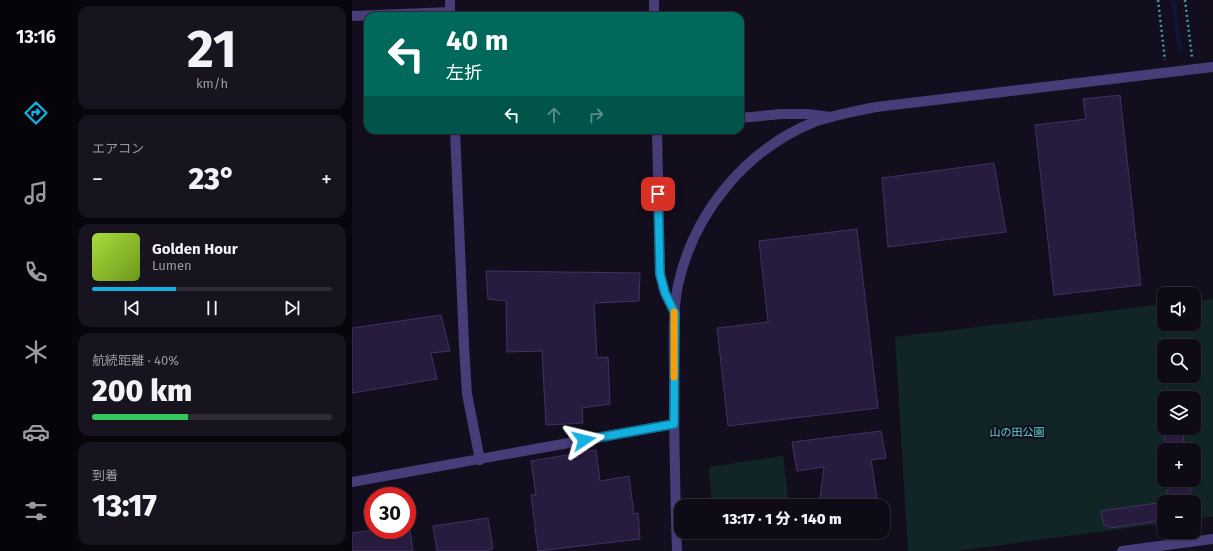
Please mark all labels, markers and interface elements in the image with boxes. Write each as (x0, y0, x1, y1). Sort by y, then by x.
text: 21 (187, 18, 237, 81)
text: 40 m (446, 24, 509, 57)
text: 13:16 (16, 26, 56, 48)
icon: left (380, 28, 432, 80)
text: 左折 (446, 62, 482, 84)
text: km/h (196, 76, 228, 91)
icon: directions (22, 99, 50, 127)
icon: left (501, 104, 523, 126)
icon: ahead (543, 104, 565, 126)
icon: right (585, 104, 607, 126)
text: エアコン (92, 141, 144, 156)
text: 23° (189, 161, 235, 197)
text: − (92, 166, 103, 193)
text: + (321, 166, 332, 193)
pin (641, 177, 675, 211)
icon: music (22, 179, 50, 207)
icon: arrive (647, 183, 669, 205)
text: Golden Hour (152, 240, 238, 258)
icon: phone (22, 258, 50, 286)
text: Lumen (152, 258, 192, 273)
map controls (1157, 287, 1201, 539)
button: sound (1157, 287, 1201, 331)
icon: previous (121, 297, 143, 319)
icon: pause (201, 297, 223, 319)
icon: next (281, 297, 303, 319)
icon: climate (22, 338, 50, 366)
button: search (1157, 339, 1201, 383)
text: 航続距離 · 40% (92, 353, 179, 368)
text: 200 km (92, 373, 192, 409)
button: layers (1157, 391, 1201, 435)
icon: car (22, 418, 50, 446)
position arrow (563, 419, 605, 461)
park label: 山の田公園 (990, 426, 1045, 439)
button: + (1157, 443, 1201, 487)
text: 到着 (92, 468, 118, 483)
speed limit sign: 30 (364, 487, 416, 539)
text: 13:17 (92, 488, 157, 524)
button: − (1157, 495, 1201, 539)
icon: filters (22, 497, 50, 525)
text: 13:17 · 1 分 · 140 m (722, 510, 842, 528)

